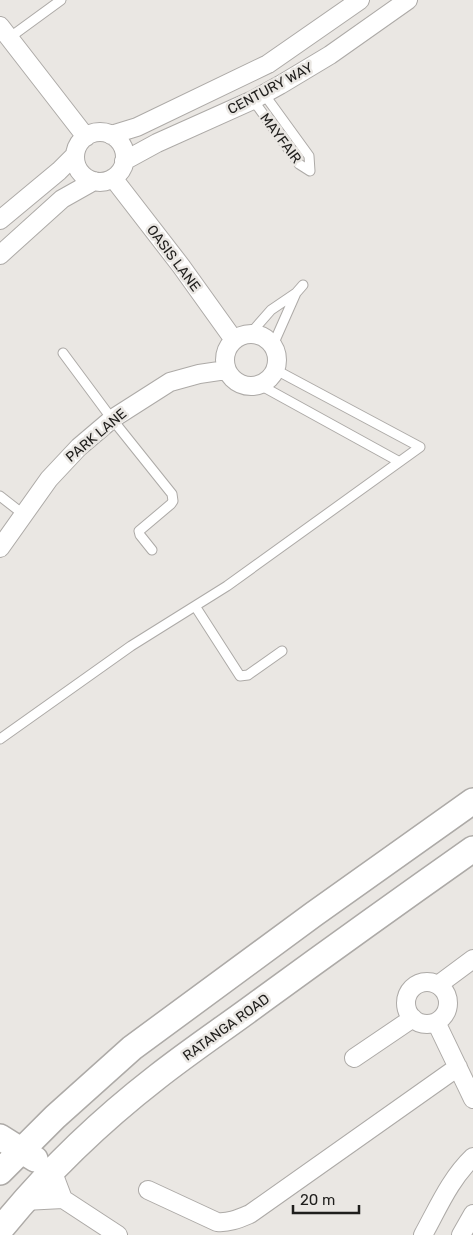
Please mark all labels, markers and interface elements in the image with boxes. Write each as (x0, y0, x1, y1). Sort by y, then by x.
street label: CENTURY WAY (225, 59, 316, 118)
street label: MAYFAIR (256, 110, 305, 167)
street label: OASIS LANE (143, 222, 204, 295)
street label: PARK LANE (62, 405, 130, 466)
street label: RATANGA ROAD (180, 990, 273, 1065)
scale bar (293, 1182, 359, 1214)
text: 20 m (300, 1191, 335, 1209)

